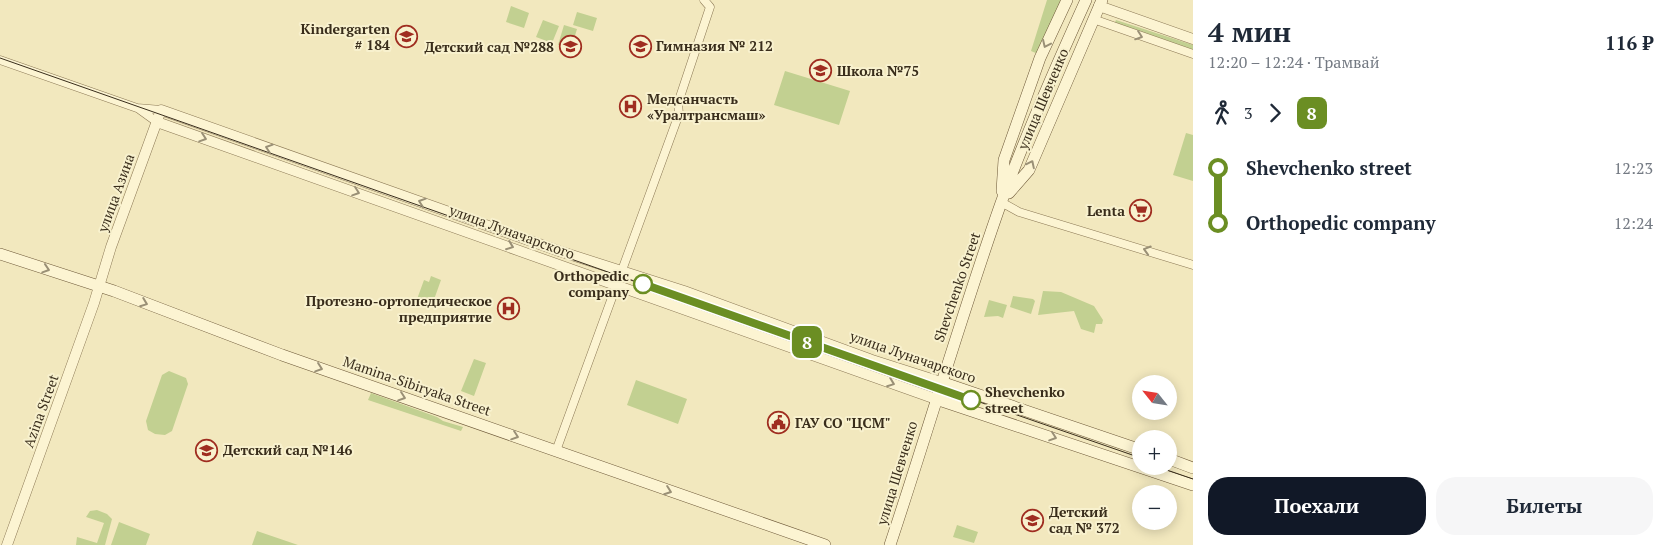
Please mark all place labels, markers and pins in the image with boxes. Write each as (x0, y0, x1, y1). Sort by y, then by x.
place label: Kindergarten # 184 (301, 19, 390, 54)
school or university icon: Kindergarten # 184 (394, 25, 418, 49)
school or university icon: Гимназия № 212 (628, 34, 652, 58)
school or university icon: Детский сад №288 (558, 35, 582, 59)
place label: Гимназия № 212 (656, 36, 773, 55)
place label: Детский сад №288 (425, 37, 554, 56)
school or university icon: Школа №75 (809, 59, 833, 83)
place label: Школа №75 (837, 61, 919, 80)
place label: Медсанчасть «Уралтрансмаш» (647, 89, 766, 124)
hospital icon: Медсанчасть «Уралтрансмаш» (619, 95, 643, 119)
supermarket icon: Lenta (1129, 199, 1153, 223)
place label: Lenta (1087, 201, 1125, 220)
place label: Orthopedic company (554, 266, 630, 301)
marker: Orthopedic company (633, 274, 653, 294)
place label: Протезно-ортопедическое предприятие (306, 291, 492, 326)
hospital icon: Протезно-ортопедическое предприятие (496, 297, 520, 321)
place label: Shevchenko street (985, 382, 1065, 417)
marker: Shevchenko street (961, 390, 981, 410)
public building icon: ГАУ СО "ЦСМ" (767, 411, 791, 435)
place label: ГАУ СО "ЦСМ" (795, 413, 891, 432)
school or university icon: Детский сад №146 (195, 438, 219, 462)
place label: Детский сад №146 (223, 440, 353, 459)
place label: Детский сад № 372 (1049, 502, 1120, 537)
school or university icon: Детский сад № 372 (1021, 508, 1045, 532)

